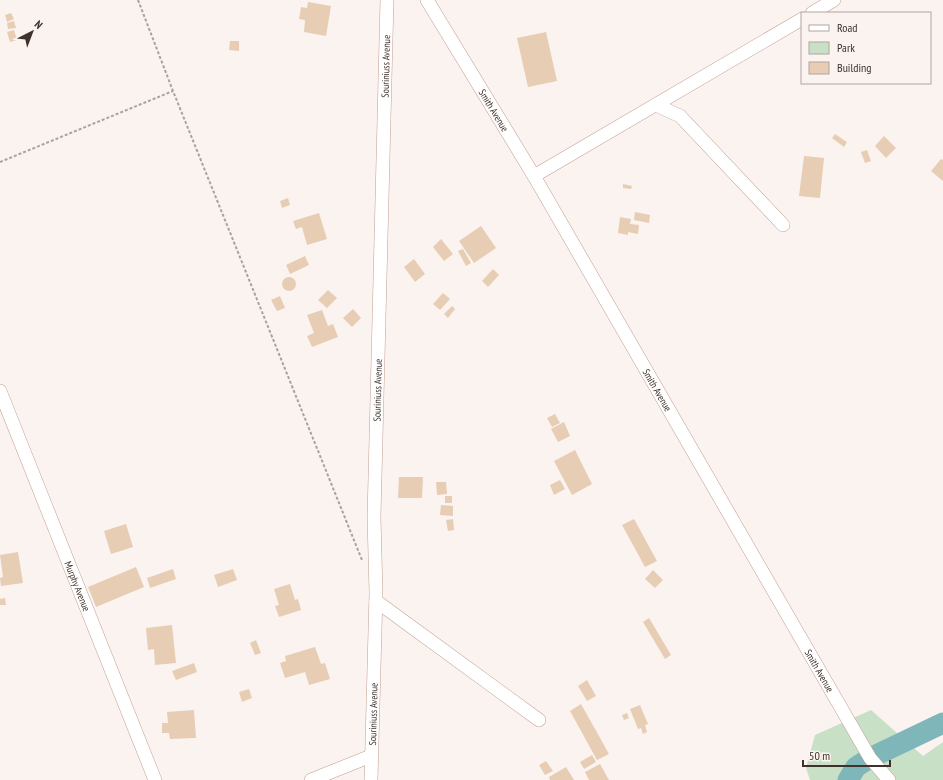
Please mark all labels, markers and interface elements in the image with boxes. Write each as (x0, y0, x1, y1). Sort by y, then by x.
north arrow (12, 12, 52, 52)
legend (801, 12, 931, 84)
text: N (32, 17, 46, 32)
text: Road (837, 20, 857, 35)
street label: Souriniuss Avenue (378, 35, 393, 98)
text: Park (837, 40, 855, 55)
text: Building (837, 60, 872, 75)
street label: Smith Avenue (476, 87, 512, 134)
street label: Souriniuss Avenue (370, 359, 384, 422)
street label: Smith Avenue (640, 366, 675, 414)
street label: Murphy Avenue (62, 559, 94, 613)
street label: Smith Avenue (802, 647, 837, 694)
street label: Souriniuss Avenue (365, 682, 380, 746)
scale bar (803, 742, 890, 768)
text: 50 m (809, 748, 830, 763)

